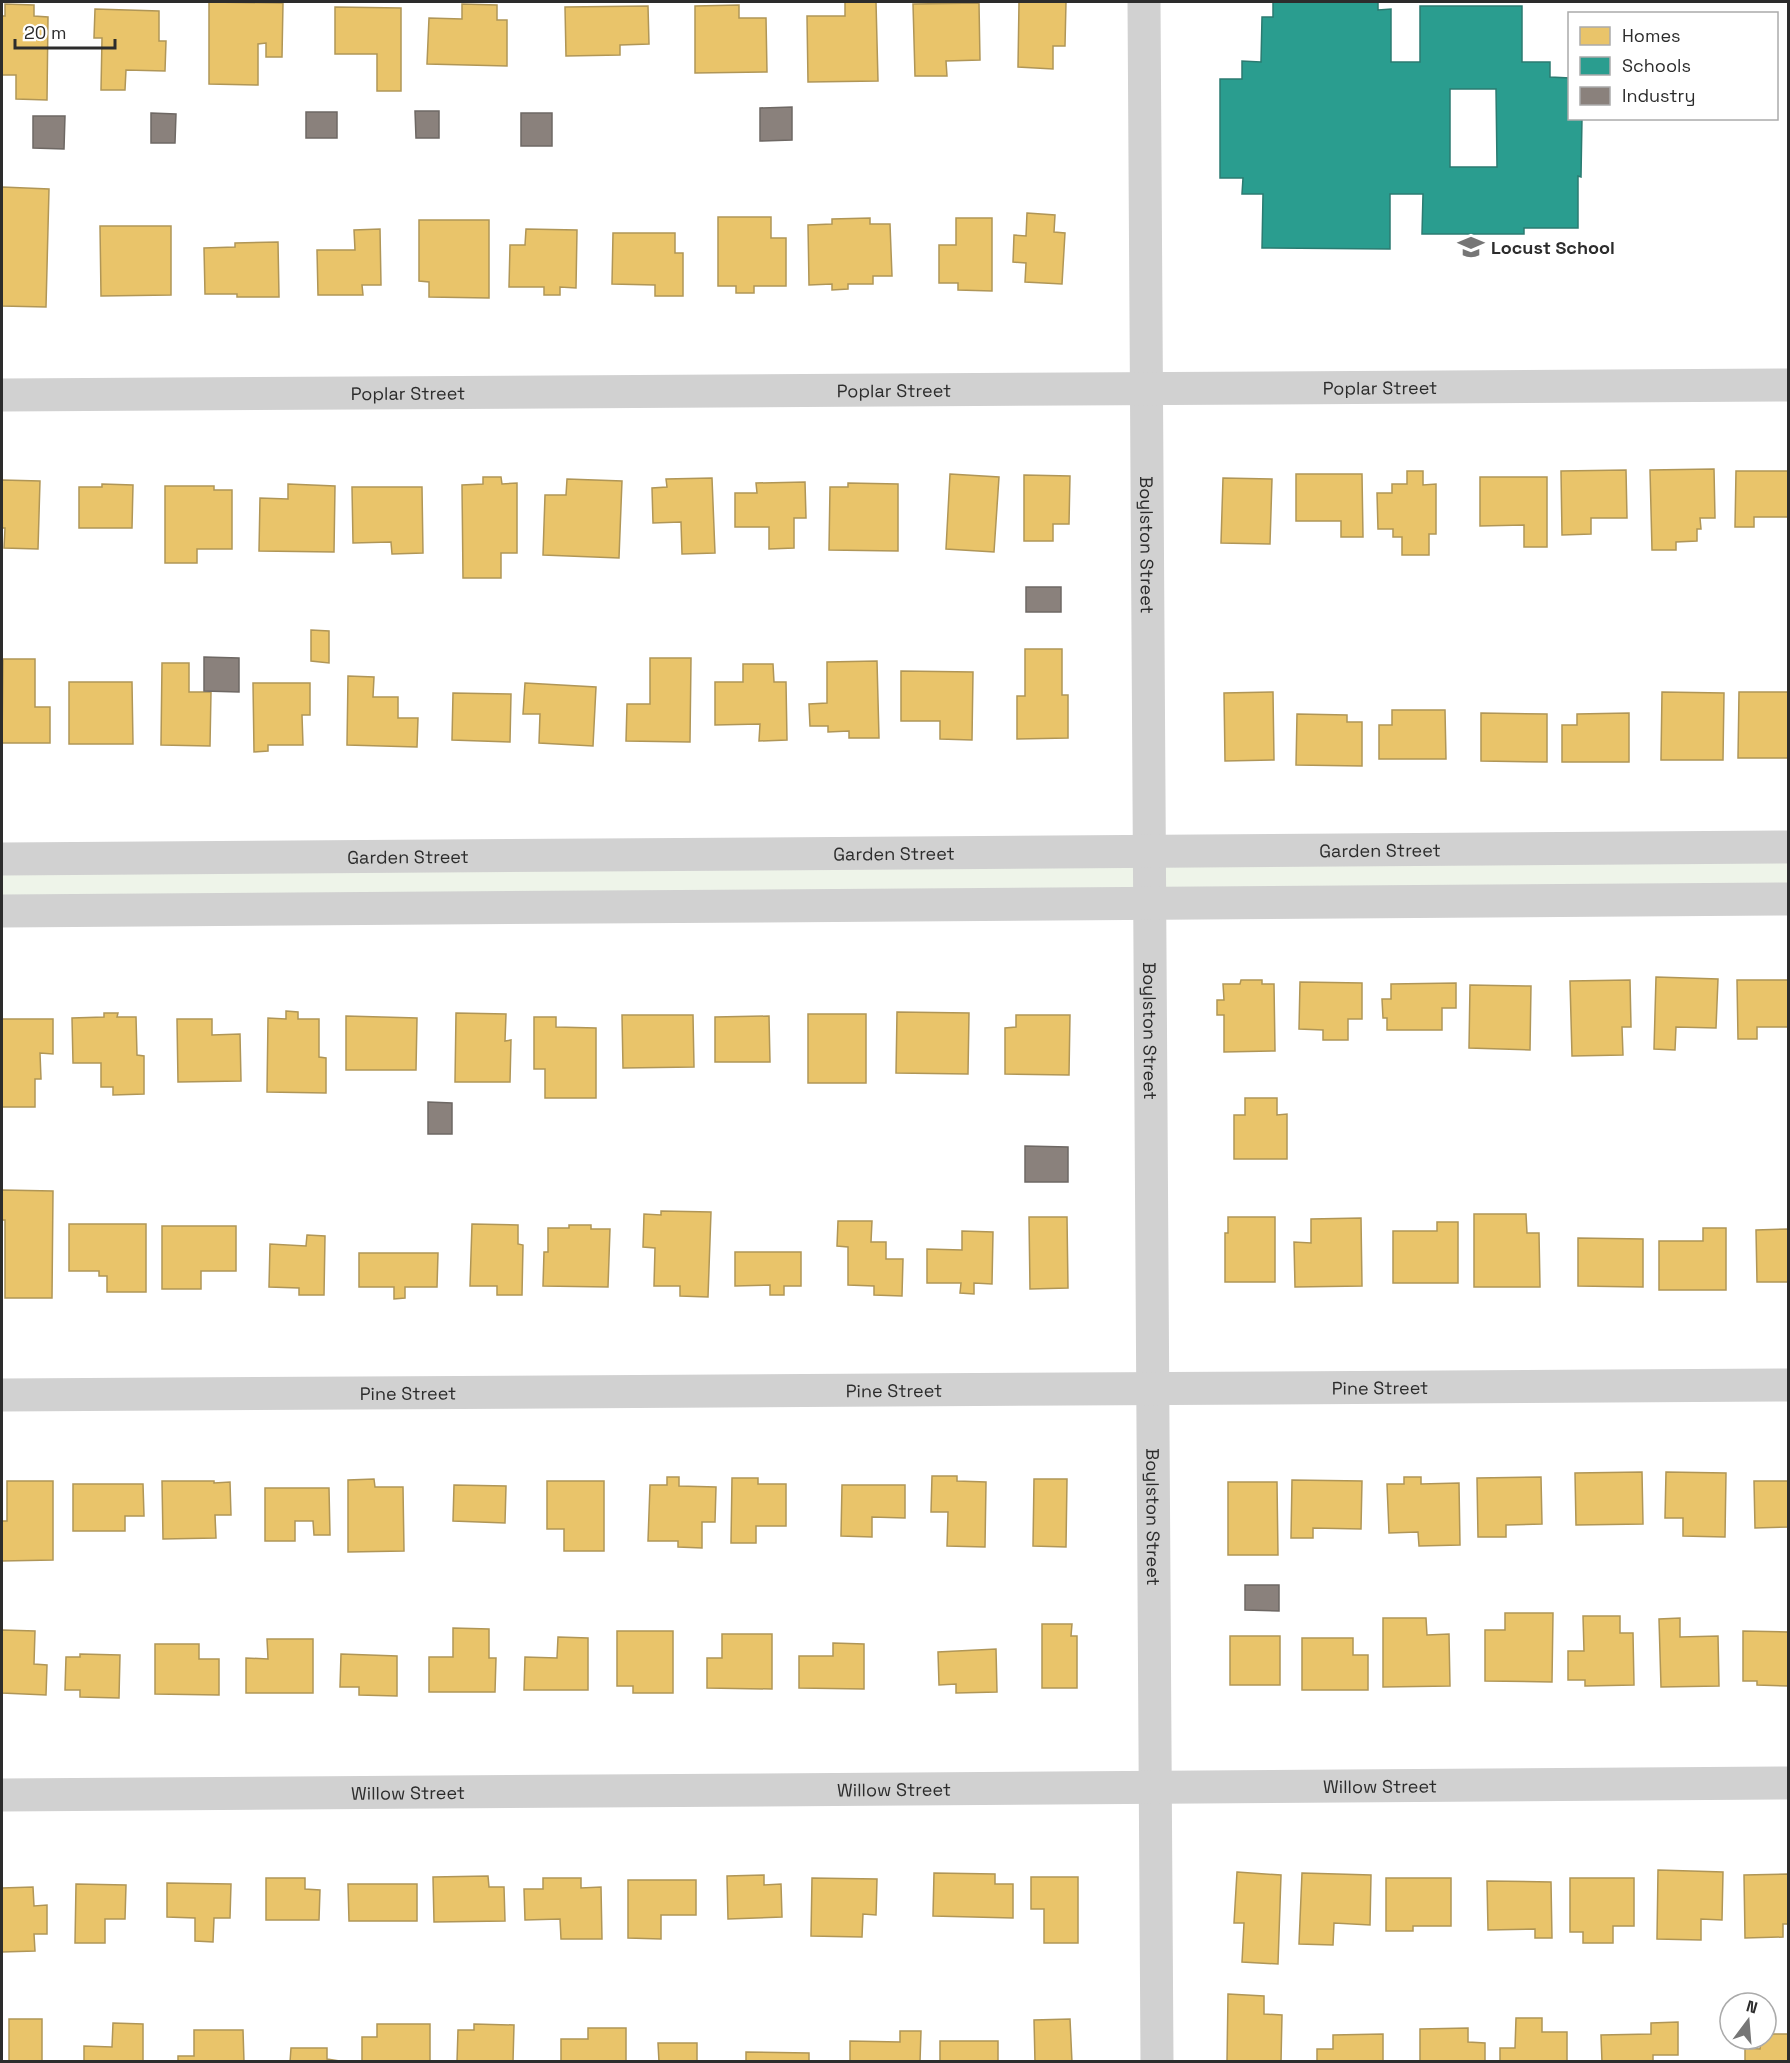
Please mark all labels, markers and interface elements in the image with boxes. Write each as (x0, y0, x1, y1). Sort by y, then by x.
scale bar (15, 12, 116, 50)
legend (1568, 12, 1778, 120)
text: 20 m (24, 21, 67, 44)
text: Homes (1622, 24, 1681, 47)
text: Schools (1622, 54, 1691, 77)
text: Industry (1622, 84, 1695, 107)
school or university icon: Locust School (1456, 232, 1486, 262)
place label: Locust School (1491, 236, 1615, 259)
street label: Poplar Street (1323, 375, 1437, 399)
street label: Poplar Street (837, 378, 951, 402)
street label: Poplar Street (351, 381, 465, 405)
street label: Boylston Street (1135, 476, 1159, 614)
street label: Garden Street (1319, 838, 1441, 862)
street label: Garden Street (833, 841, 955, 865)
street label: Garden Street (347, 844, 469, 868)
street label: Boylston Street (1139, 962, 1162, 1100)
street label: Pine Street (1332, 1376, 1428, 1399)
street label: Pine Street (846, 1378, 942, 1402)
street label: Pine Street (360, 1381, 456, 1404)
street label: Boylston Street (1142, 1448, 1165, 1586)
street label: Willow Street (1323, 1774, 1437, 1798)
street label: Willow Street (837, 1777, 951, 1801)
street label: Willow Street (351, 1780, 465, 1804)
north arrow (1718, 1991, 1778, 2051)
text: N (1744, 1995, 1760, 2019)

